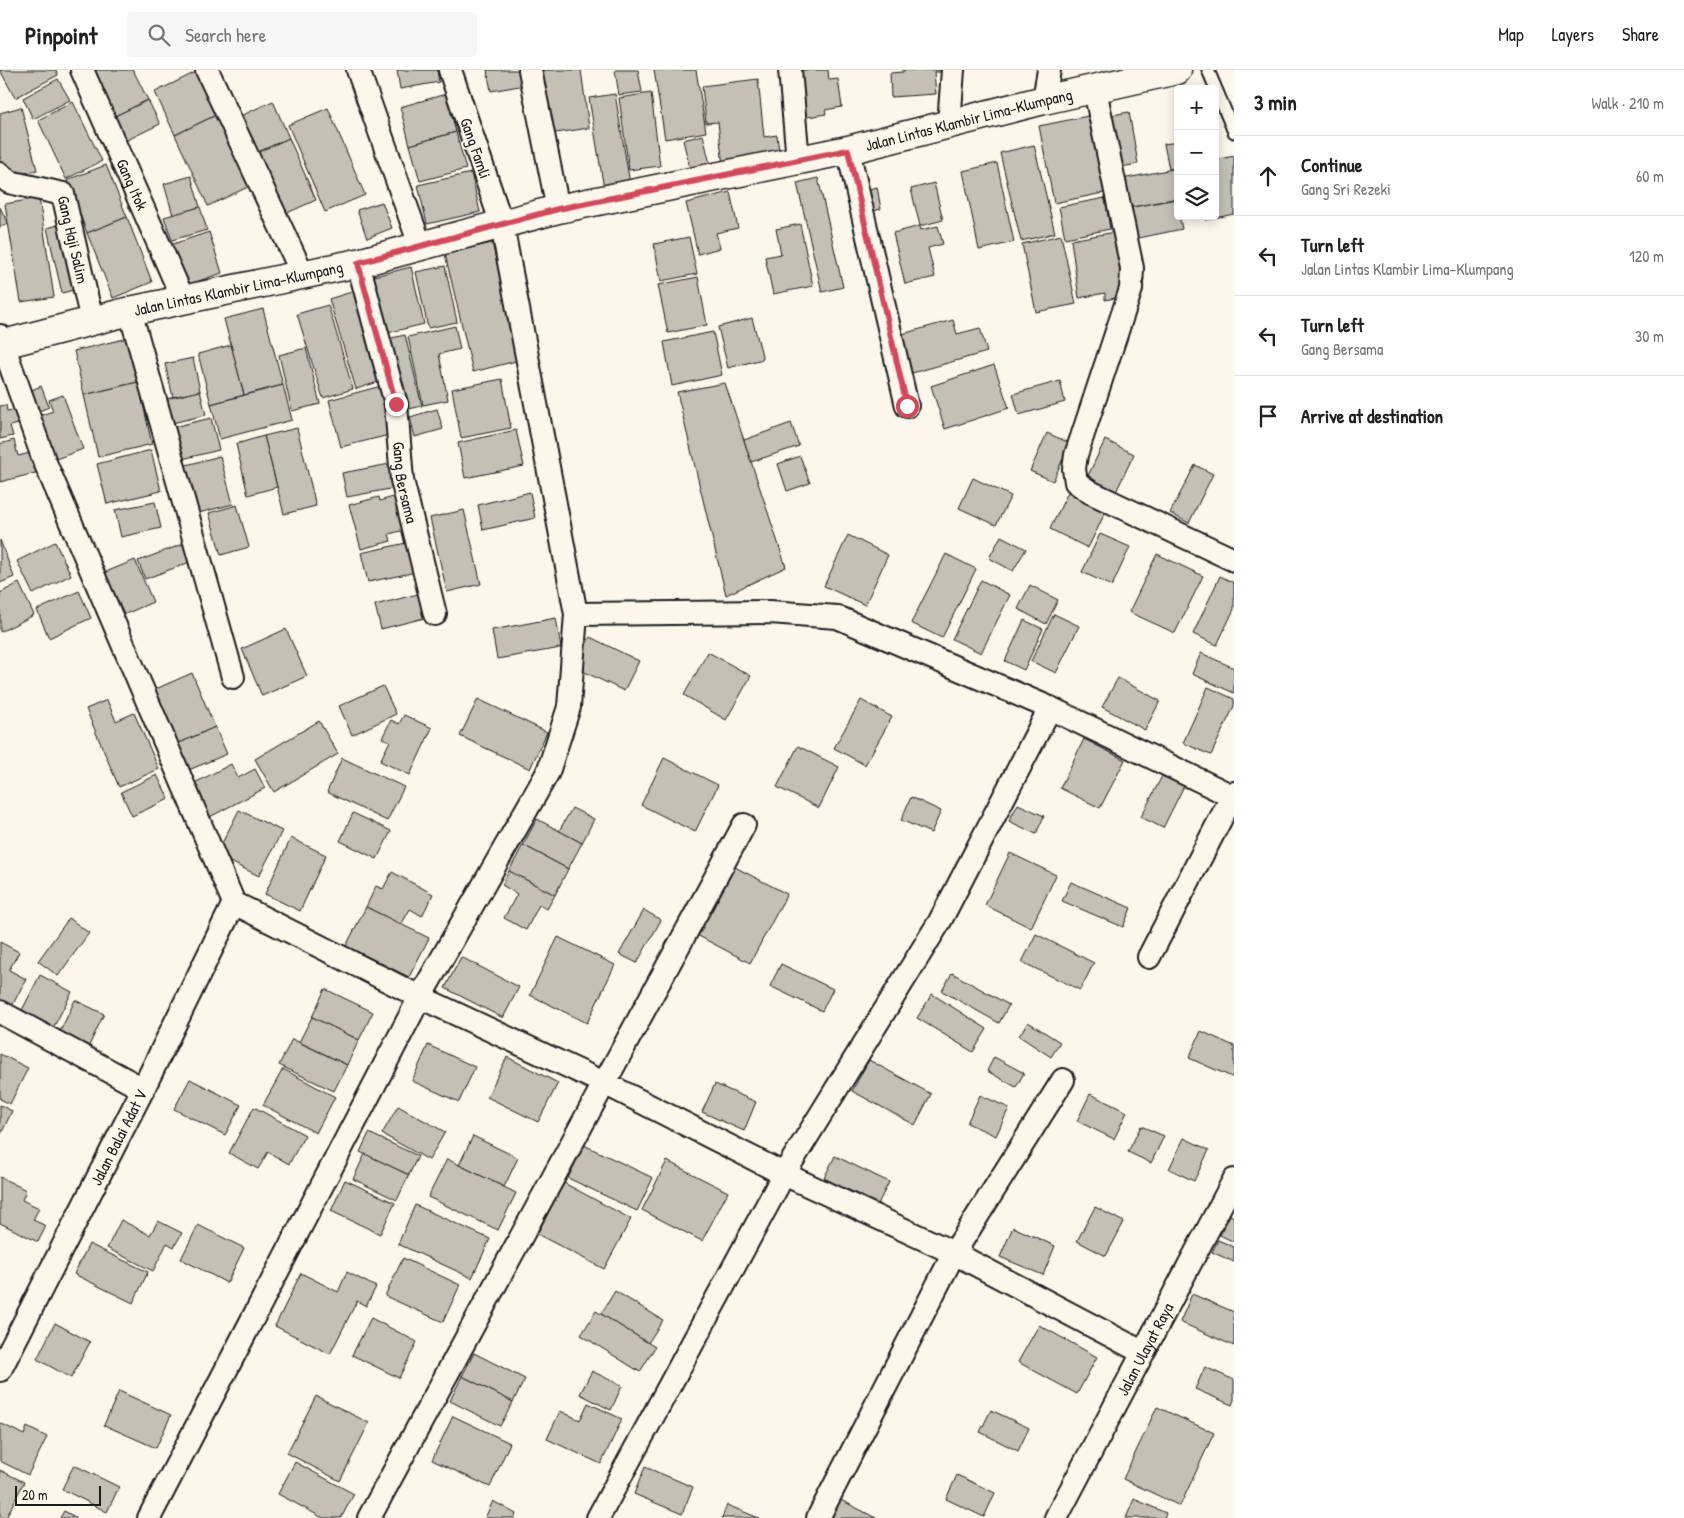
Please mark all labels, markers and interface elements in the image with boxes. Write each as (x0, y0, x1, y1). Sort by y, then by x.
search box (127, 12, 477, 57)
text: Pinpoint (25, 19, 97, 51)
icon: search (145, 21, 173, 49)
text: Search here (185, 22, 266, 48)
text: Map (1498, 22, 1524, 47)
text: Layers (1552, 22, 1594, 47)
text: Share (1622, 22, 1659, 47)
street label: Jalan Lintas Klambir Lima–Klumpang (863, 83, 1074, 156)
map controls (1174, 85, 1219, 220)
button: + (1174, 85, 1219, 130)
text: 3 min (1254, 88, 1297, 117)
text: Walk · 210 m (1591, 92, 1664, 114)
street label: Gang Famli (455, 115, 497, 181)
button: − (1174, 130, 1219, 175)
text: Continue (1301, 152, 1362, 178)
street label: Gang Itok (111, 155, 154, 214)
icon: ahead (1254, 162, 1282, 190)
text: 60 m (1636, 165, 1664, 187)
button: layers (1174, 175, 1219, 220)
text: Gang Sri Rezeki (1301, 178, 1391, 200)
street label: Gang Haji Salim (53, 194, 94, 286)
text: Turn left (1301, 232, 1364, 258)
icon: left (1254, 242, 1282, 270)
text: 120 m (1629, 245, 1664, 267)
street label: Jalan Lintas Klambir Lima–Klumpang (132, 256, 345, 321)
text: Jalan Lintas Klambir Lima–Klumpang (1301, 258, 1514, 280)
text: Turn left (1301, 312, 1364, 338)
icon: left (1254, 322, 1282, 350)
text: 30 m (1635, 325, 1664, 347)
text: Gang Bersama (1301, 338, 1383, 360)
route end (385, 393, 408, 416)
route start (896, 395, 919, 418)
icon: arrive (1254, 402, 1282, 430)
text: Arrive at destination (1301, 403, 1443, 429)
street label: Gang Bersama (388, 441, 423, 525)
street label: Jalan Balai Adat V (85, 1086, 152, 1189)
street label: Jalan Ulayat Raya (1112, 1299, 1178, 1399)
scale bar (15, 1483, 101, 1506)
text: 20 m (22, 1485, 48, 1504)

